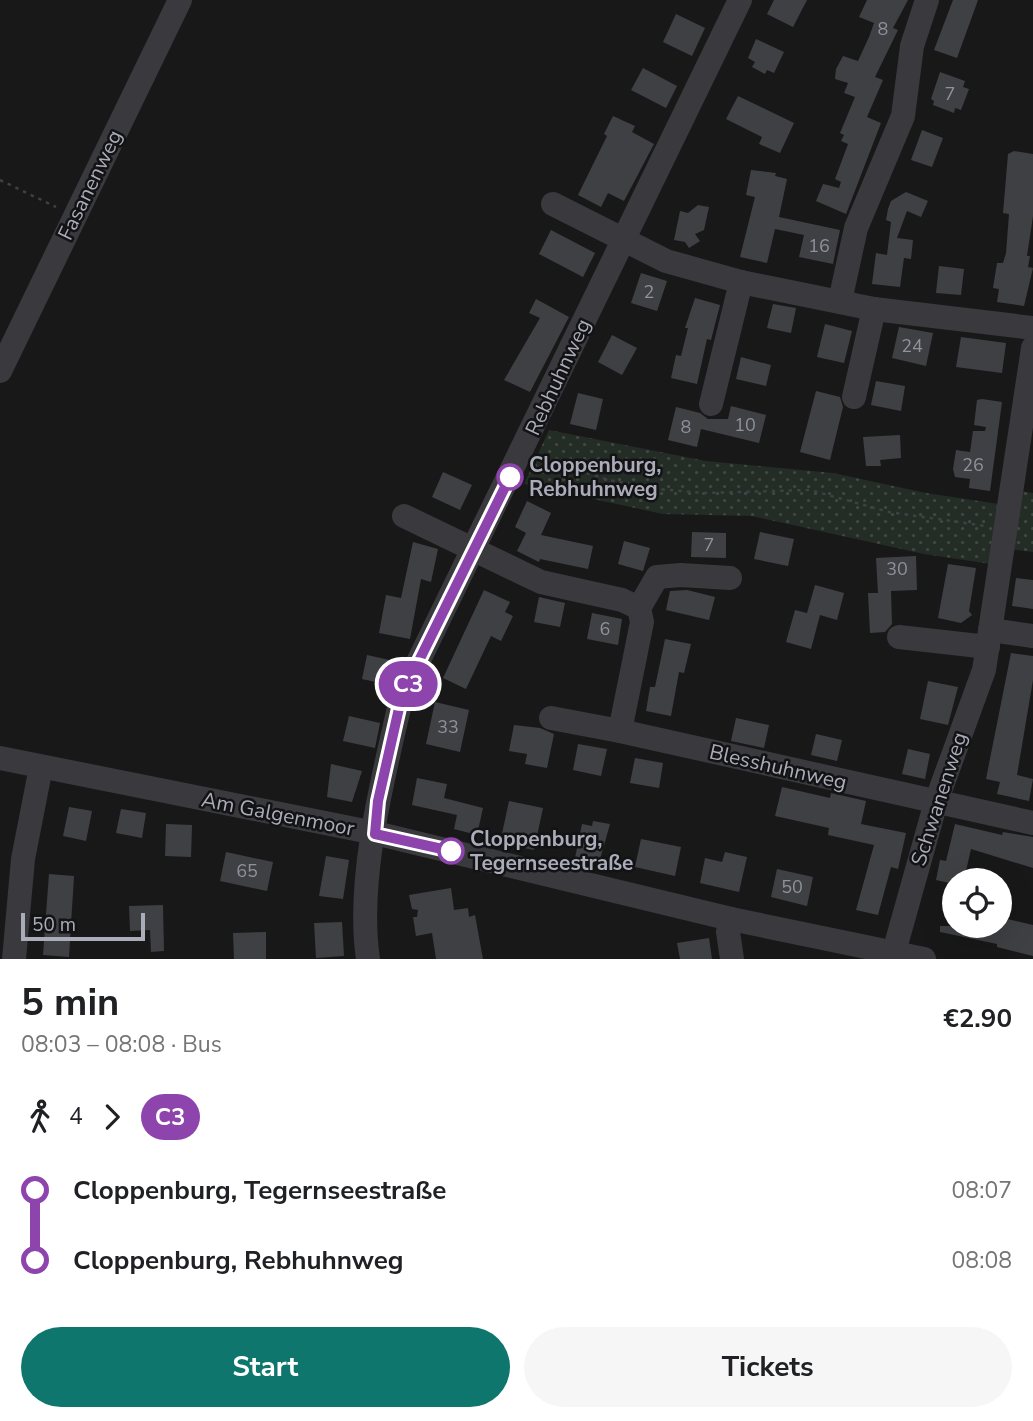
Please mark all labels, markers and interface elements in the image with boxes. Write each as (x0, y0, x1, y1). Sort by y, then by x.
house number: 8 (878, 17, 888, 41)
house number: 7 (945, 82, 955, 106)
street label: Fasanenweg (51, 125, 129, 245)
house number: 16 (808, 234, 830, 258)
house number: 2 (644, 280, 654, 304)
street label: Rebhuhnweg (519, 314, 597, 440)
house number: 24 (901, 334, 923, 358)
house number: 10 (734, 413, 756, 437)
house number: 8 (681, 415, 691, 439)
place label: Cloppenburg, Rebhuhnweg (529, 451, 662, 503)
house number: 26 (962, 453, 984, 477)
marker: Cloppenburg, Rebhuhnweg (497, 464, 523, 490)
house number: 7 (704, 533, 714, 557)
house number: 30 (886, 557, 908, 581)
house number: 6 (600, 617, 610, 641)
line badge: C3 (376, 661, 440, 707)
text: C3 (393, 668, 423, 700)
house number: 33 (437, 715, 459, 739)
street label: Schwanenweg (904, 729, 974, 869)
street label: Blesshuhnweg (707, 738, 849, 796)
street label: Am Galgenmoor (199, 785, 357, 843)
place label: Cloppenburg, Tegernseestraße (470, 825, 633, 877)
marker: Cloppenburg, Tegernseestraße (438, 838, 464, 864)
house number: 65 (236, 859, 258, 883)
map controls (942, 868, 1012, 938)
button: locate (942, 868, 1012, 938)
house number: 50 (781, 875, 803, 899)
scale bar (21, 910, 145, 942)
text: 50 m (32, 912, 76, 938)
text: 5 min (21, 977, 119, 1028)
text: €2.90 (943, 1001, 1012, 1036)
text: 08:03 – 08:08 · Bus (21, 1029, 222, 1060)
icon: walk (21, 1098, 59, 1136)
icon: forward (93, 1098, 131, 1136)
text: 4 (69, 1101, 83, 1132)
text: C3 (155, 1101, 186, 1133)
text: Cloppenburg, Tegernseestraße (73, 1173, 446, 1208)
text: 08:07 (952, 1175, 1012, 1206)
text: Cloppenburg, Rebhuhnweg (73, 1243, 404, 1278)
text: 08:08 (952, 1245, 1012, 1276)
button: Start (21, 1327, 510, 1407)
button: Tickets (524, 1327, 1012, 1407)

